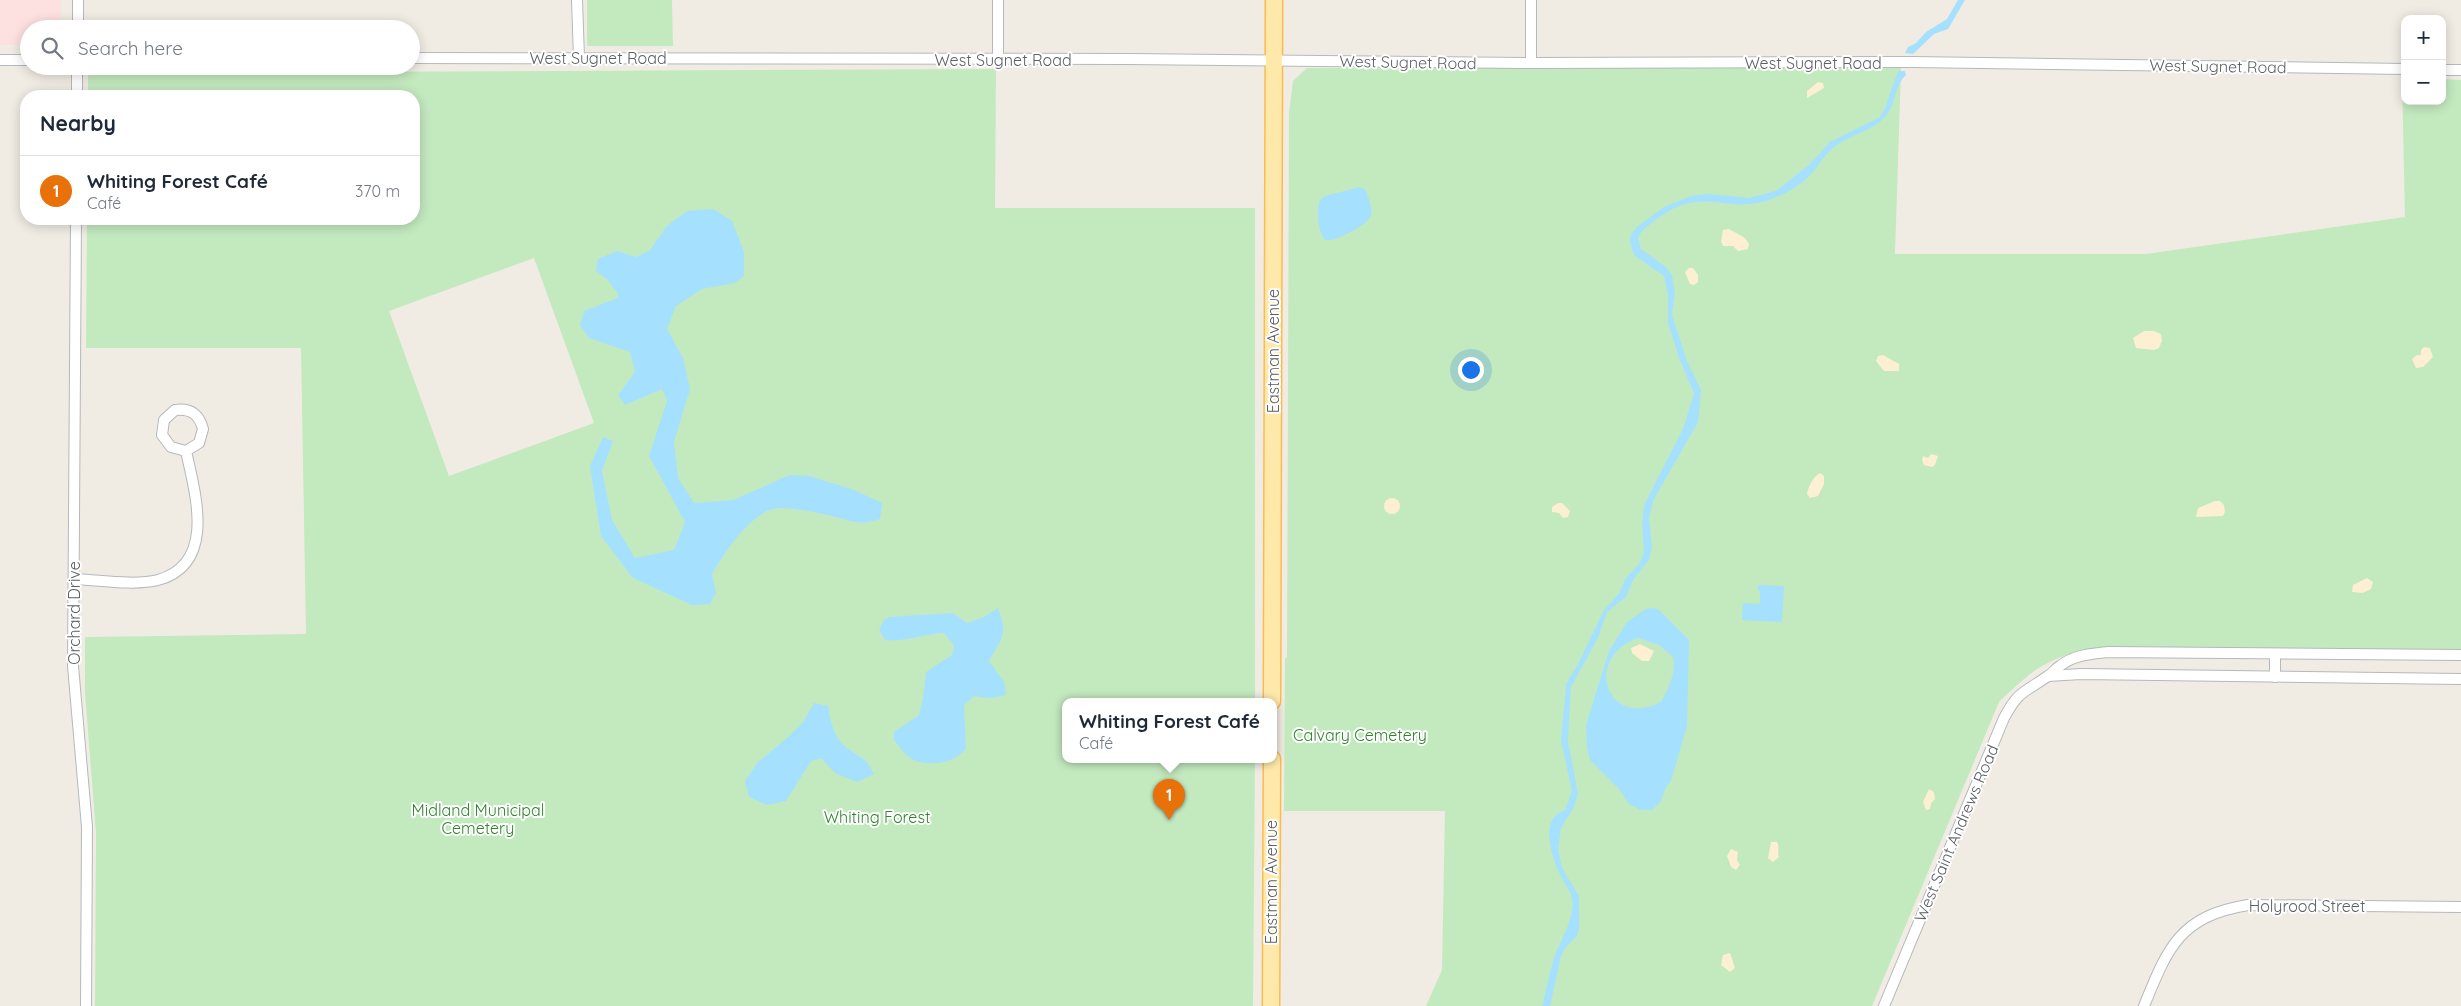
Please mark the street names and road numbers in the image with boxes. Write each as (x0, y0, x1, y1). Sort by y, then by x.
street label: West Sugnet Road (529, 48, 667, 68)
street label: West Sugnet Road (934, 50, 1072, 70)
street label: West Sugnet Road (1339, 51, 1477, 73)
street label: West Sugnet Road (1744, 53, 1882, 73)
street label: West Sugnet Road (2149, 55, 2287, 77)
street label: Eastman Avenue (1263, 289, 1283, 413)
street label: Orchard Drive (64, 561, 84, 665)
street label: West Saint Andrews Road (1910, 741, 2002, 925)
street label: Eastman Avenue (1261, 820, 1281, 944)
street label: Holyrood Street (2249, 896, 2365, 916)

